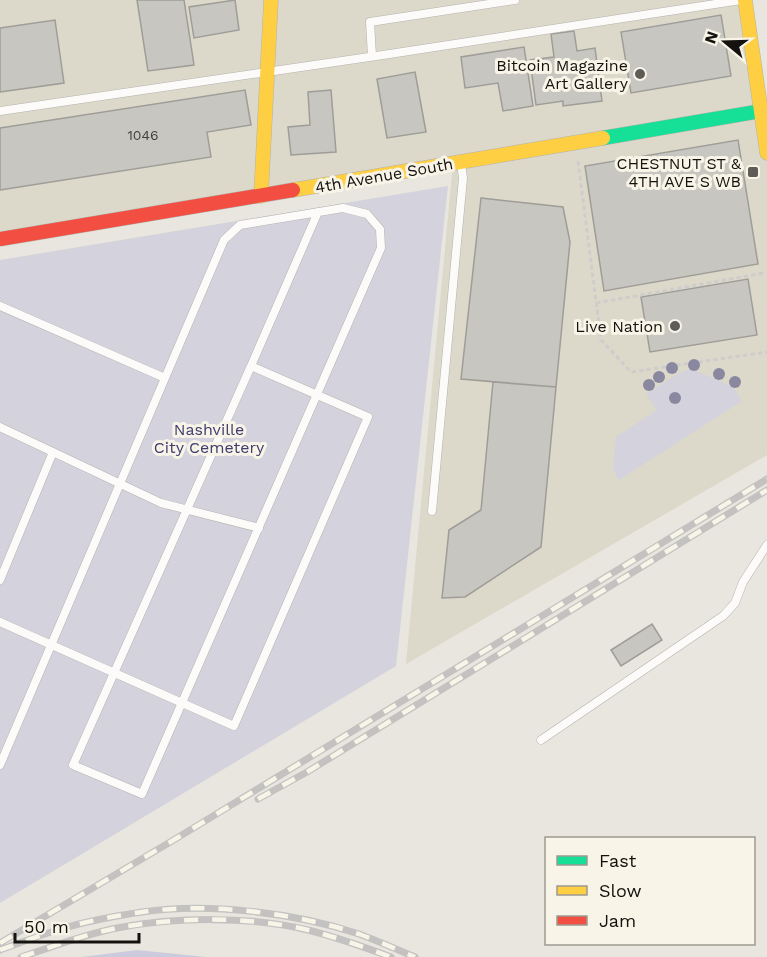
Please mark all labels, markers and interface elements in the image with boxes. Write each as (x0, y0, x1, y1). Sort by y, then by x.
north arrow (695, 12, 755, 72)
text: N (700, 29, 722, 46)
place label: Bitcoin Magazine Art Gallery (496, 56, 629, 93)
marker: Bitcoin Magazine Art Gallery (633, 67, 647, 81)
house number: 1046 (127, 127, 159, 143)
street label: 4th Avenue South (314, 154, 454, 197)
place label: CHESTNUT ST & 4TH AVE S WB (616, 154, 742, 191)
marker: CHESTNUT ST & 4TH AVE S WB (746, 165, 760, 179)
place label: Live Nation (575, 317, 663, 336)
marker: Live Nation (668, 319, 682, 333)
park label: Nashville City Cemetery (154, 420, 265, 457)
legend (545, 837, 755, 945)
text: Fast (599, 850, 637, 871)
text: Slow (599, 880, 642, 901)
scale bar (15, 906, 140, 944)
text: Jam (599, 910, 636, 931)
text: 50 m (24, 916, 69, 937)

